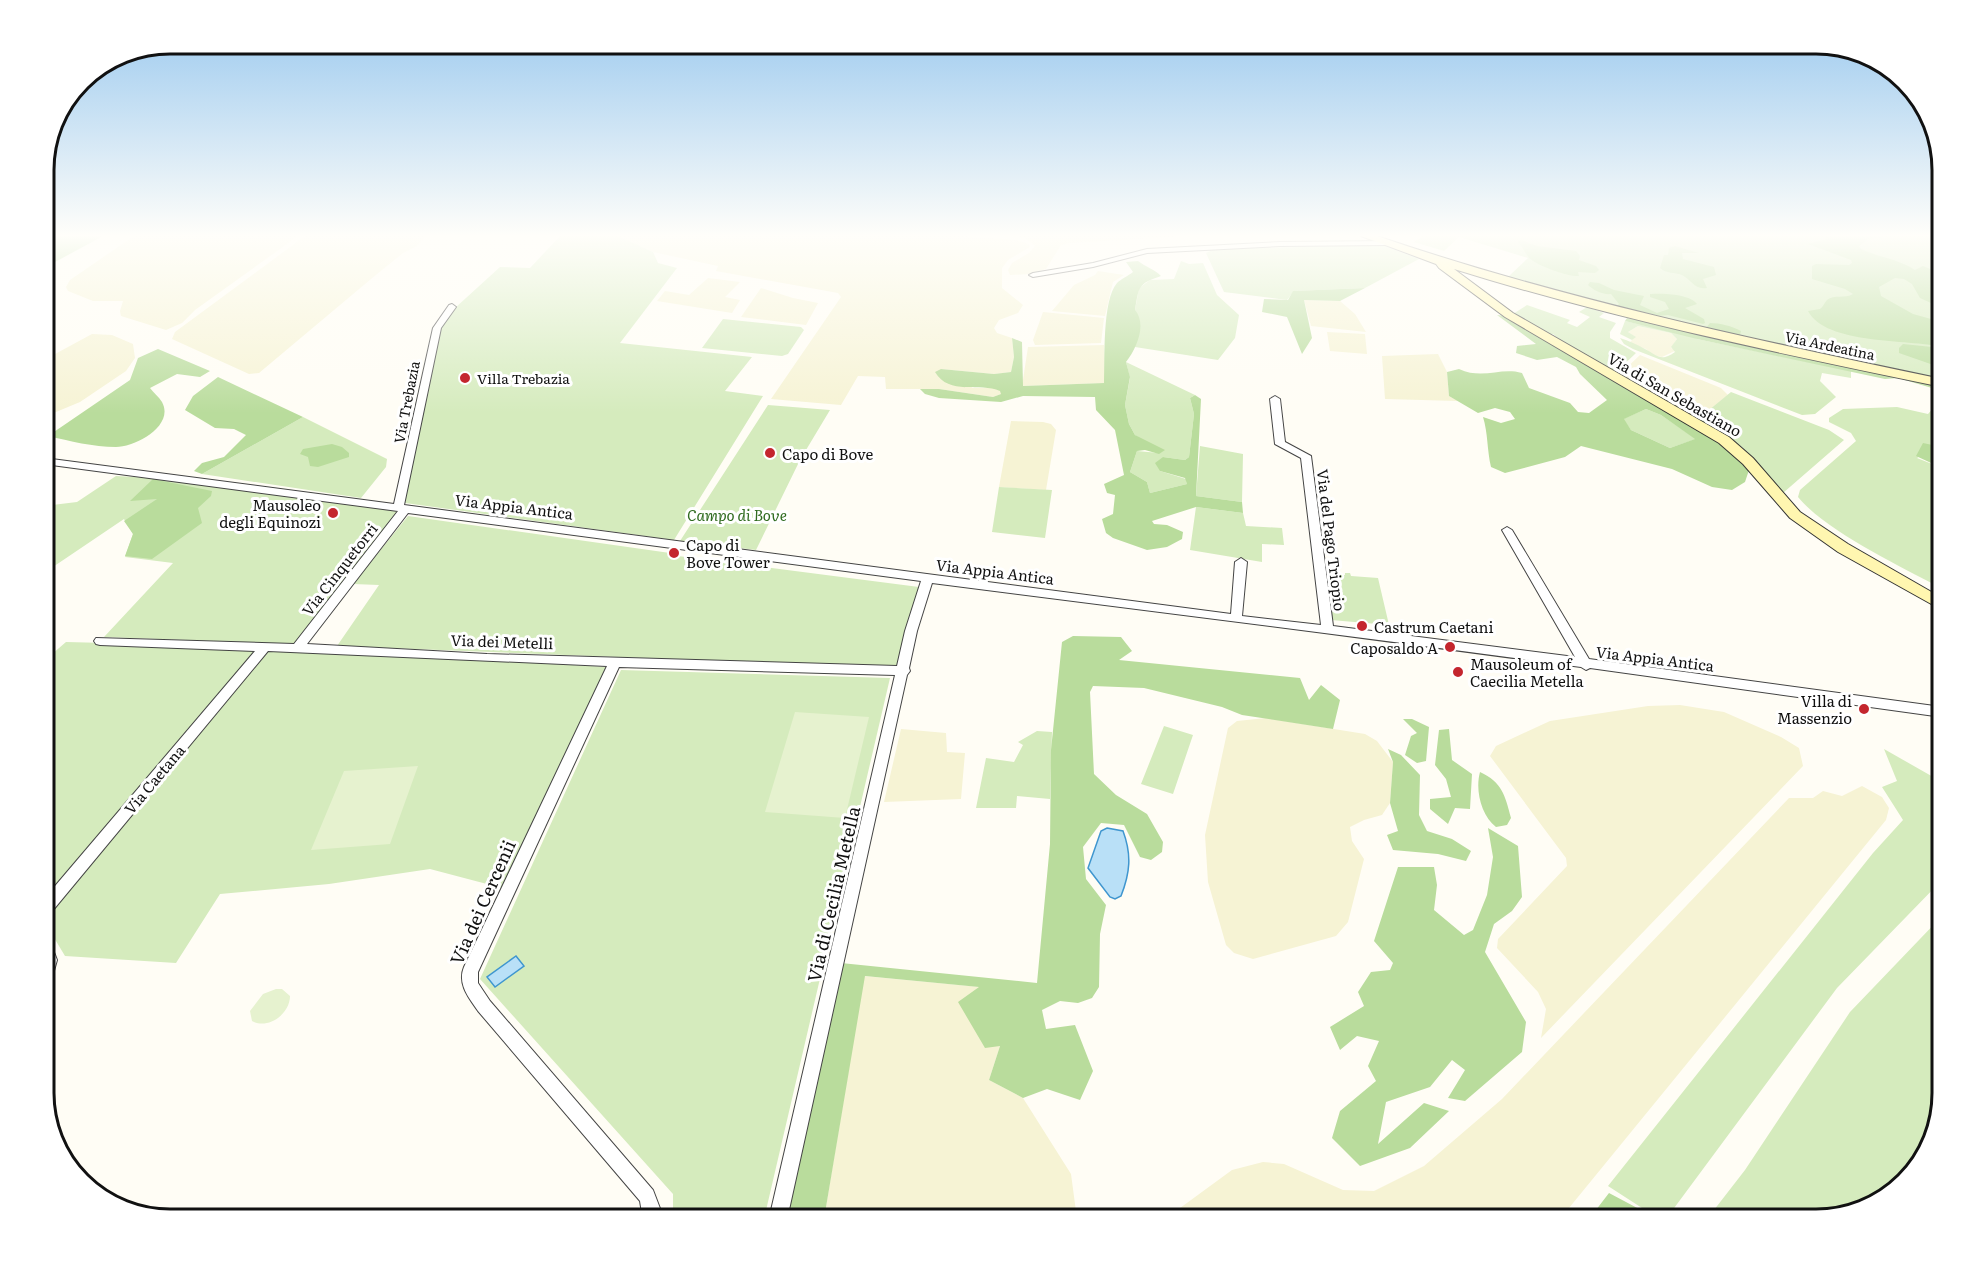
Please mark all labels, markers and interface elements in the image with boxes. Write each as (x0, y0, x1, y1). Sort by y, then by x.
street label: Via Ardeatina (1783, 326, 1877, 364)
street label: Via di San Sebastiano (1604, 346, 1746, 442)
street label: Via Trebazia (388, 359, 424, 445)
place label: Villa Trebazia (477, 368, 570, 388)
marker: Villa Trebazia (458, 371, 472, 385)
place label: Capo di Bove (782, 442, 873, 465)
marker: Capo di Bove (763, 446, 777, 460)
street label: Via del Pago Triopio (1312, 468, 1352, 613)
street label: Via Appia Antica (454, 487, 575, 525)
place label: Mausoleo degli Equinozi (219, 493, 321, 533)
park label: Campo di Bove (687, 503, 787, 526)
marker: Mausoleo degli Equinozi (326, 506, 340, 520)
street label: Via Cinquetorri (295, 518, 383, 620)
place label: Capo di Bove Tower (686, 533, 770, 573)
marker: Capo di Bove Tower (667, 546, 681, 560)
street label: Via Appia Antica (935, 552, 1056, 590)
place label: Castrum Caetani (1374, 615, 1493, 638)
marker: Castrum Caetani (1355, 619, 1369, 633)
street label: Via dei Metelli (450, 628, 554, 654)
place label: Caposaldo A (1350, 636, 1438, 659)
street label: Via Appia Antica (1595, 639, 1716, 677)
marker: Caposaldo A (1443, 640, 1457, 654)
place label: Mausoleum of Caecilia Metella (1470, 652, 1585, 692)
marker: Mausoleum of Caecilia Metella (1451, 665, 1465, 679)
place label: Villa di Massenzio (1777, 689, 1852, 729)
marker: Villa di Massenzio (1857, 702, 1871, 716)
street label: Via Caetana (118, 738, 191, 819)
street label: Via di Cecilia Metella (800, 803, 866, 985)
street label: Via dei Cercenii (442, 835, 522, 969)

